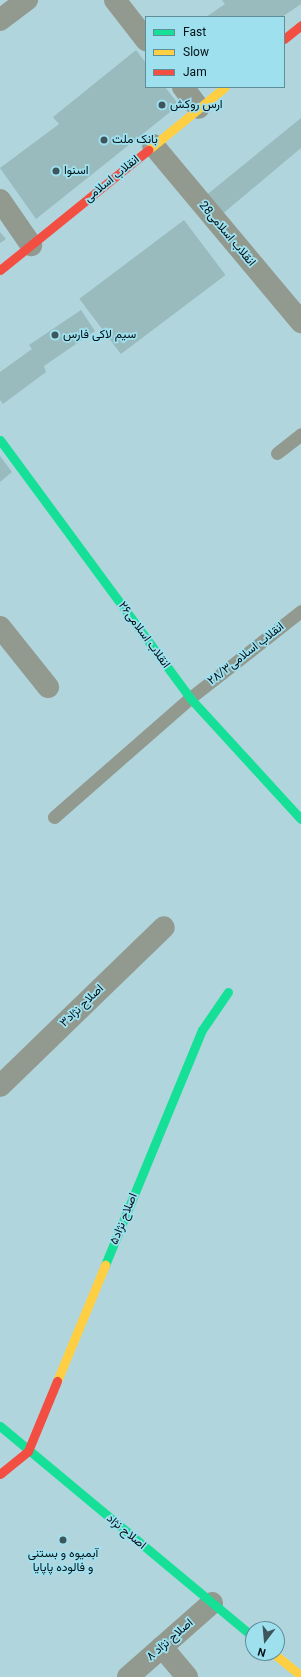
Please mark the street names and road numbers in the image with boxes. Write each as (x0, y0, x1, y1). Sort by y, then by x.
street label: انقلاب اسلامی (82, 152, 142, 206)
street label: 28انقلاب اسلامی (196, 199, 258, 269)
street label: انقلاب اسلامی۲۶ (115, 599, 173, 671)
street label: انقلاب اسلامی۲۸/۳ (205, 620, 287, 688)
street label: اصلاح نژاد۳ (57, 982, 107, 1030)
street label: اصلاح نژاد۵ (107, 1191, 141, 1247)
street label: اصلاح نژاد (103, 1511, 149, 1553)
street label: ۸ اصلاح نژاد (144, 1616, 196, 1664)

